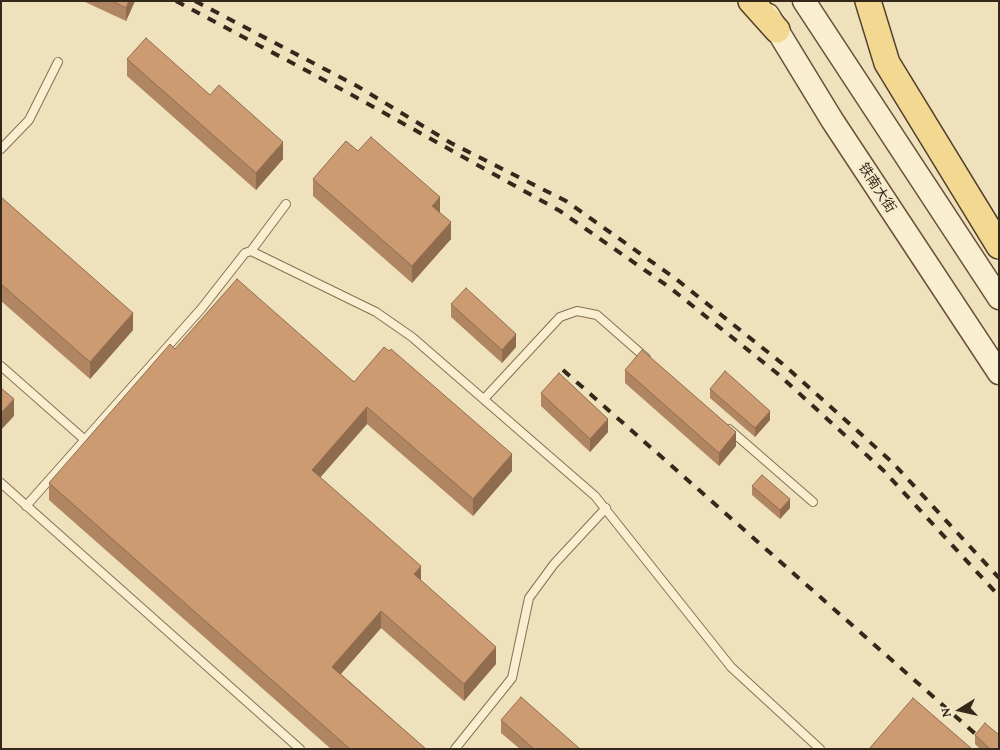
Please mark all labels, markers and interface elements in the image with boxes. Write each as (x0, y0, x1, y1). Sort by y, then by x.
street label: 铁南大街 (855, 160, 899, 216)
north arrow (935, 685, 985, 735)
text: N (937, 707, 954, 719)

